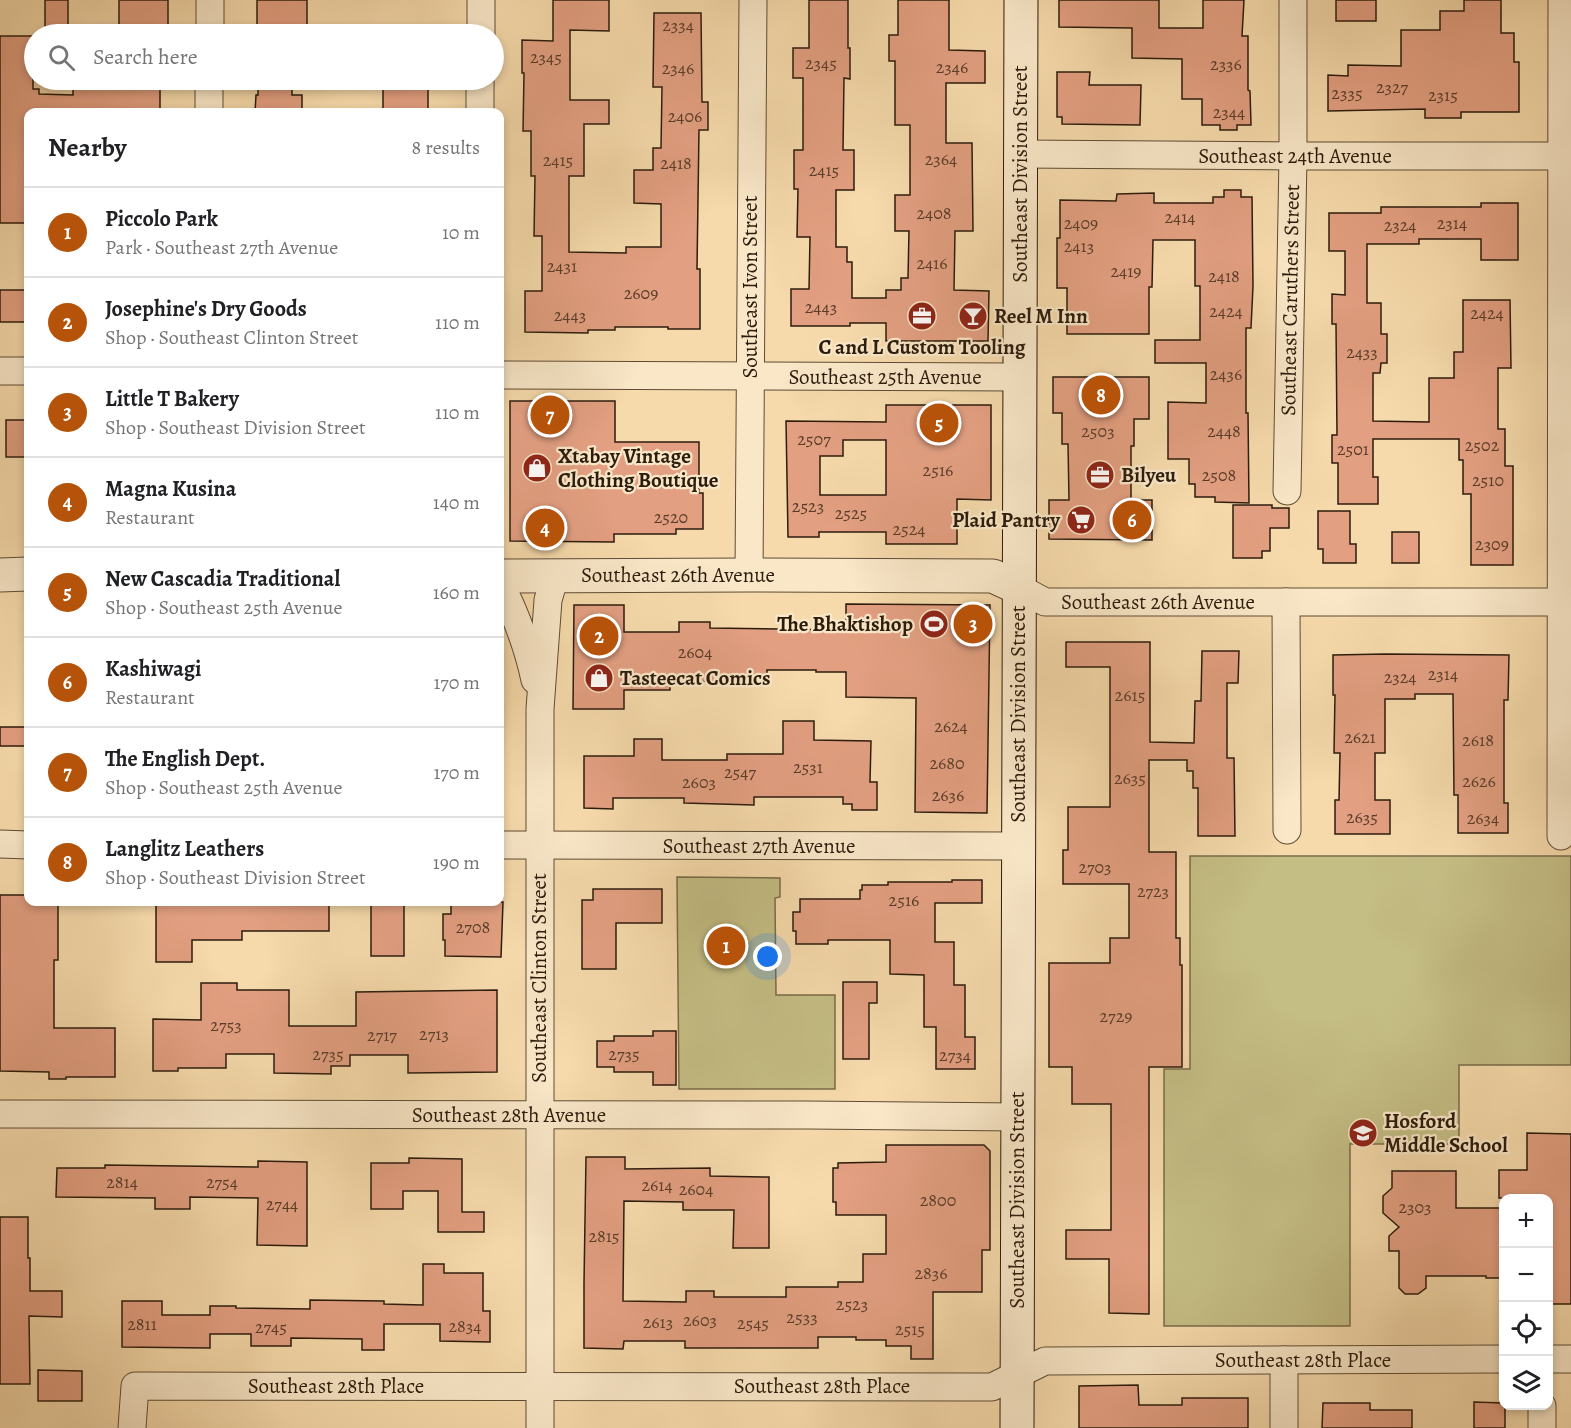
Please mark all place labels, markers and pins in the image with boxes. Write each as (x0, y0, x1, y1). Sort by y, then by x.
office icon: C and L Custom Tooling (906, 300, 938, 332)
bar icon: Reel M Inn (957, 300, 989, 332)
place label: Reel M Inn (994, 302, 1088, 330)
place label: C and L Custom Tooling (819, 333, 1026, 361)
pin: 8 (1082, 372, 1120, 418)
pin: 7 (530, 392, 570, 438)
pin: 5 (920, 400, 958, 446)
place label: Xtabay Vintage Clothing Boutique (558, 442, 719, 494)
shop icon: Xtabay Vintage Clothing Boutique (521, 452, 553, 484)
office icon: Bilyeu (1084, 459, 1116, 491)
place label: Bilyeu (1121, 461, 1177, 489)
pin: 6 (1112, 498, 1152, 542)
supermarket icon: Plaid Pantry (1065, 504, 1097, 536)
pin: 4 (526, 506, 564, 550)
place label: Plaid Pantry (952, 506, 1061, 534)
pin: 3 (954, 602, 992, 646)
sports icon: The Bhaktishop (918, 608, 950, 640)
place label: The Bhaktishop (777, 610, 913, 638)
pin: 2 (580, 614, 618, 658)
shop icon: Tasteecat Comics (583, 662, 615, 694)
place label: Tasteecat Comics (620, 664, 771, 692)
pin: 1 (706, 924, 746, 968)
place label: Hosford Middle School (1384, 1107, 1508, 1159)
school or university icon: Hosford Middle School (1347, 1117, 1379, 1149)

